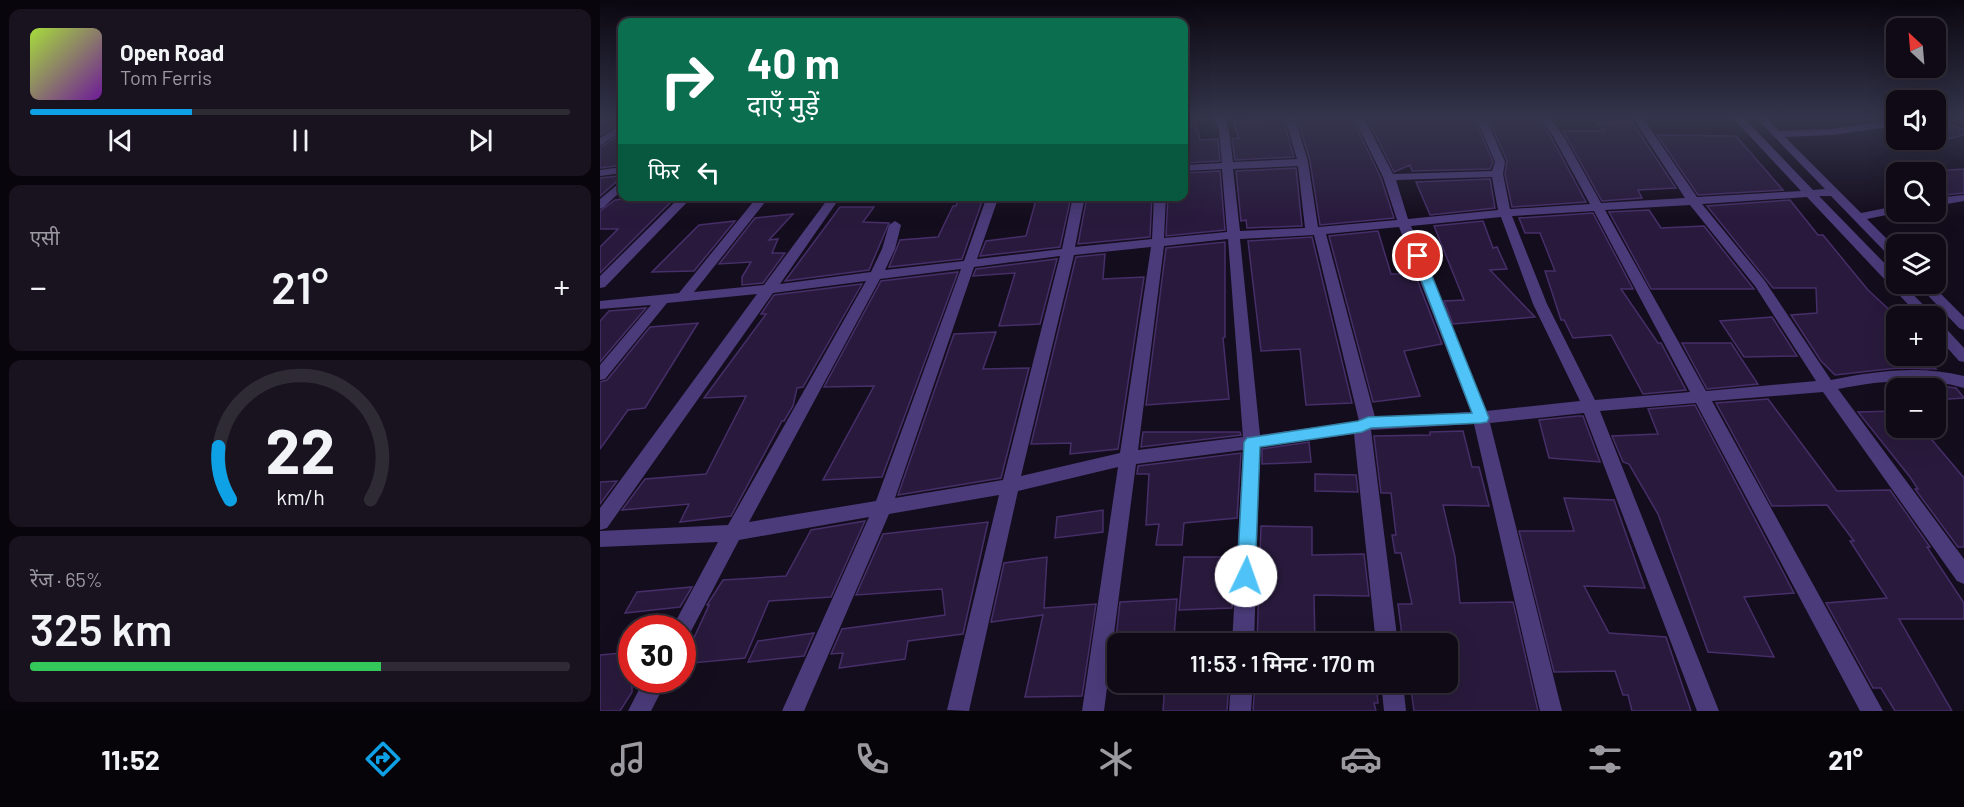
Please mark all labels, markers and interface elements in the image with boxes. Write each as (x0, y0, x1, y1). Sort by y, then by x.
north arrow (1886, 18, 1946, 78)
map controls (1886, 18, 1946, 438)
text: 40 m (747, 37, 840, 87)
text: Open Road (120, 39, 224, 65)
icon: right (648, 42, 726, 120)
text: Tom Ferris (120, 65, 212, 89)
text: दाएँ मुड़ें (747, 88, 819, 120)
button: sound (1886, 90, 1946, 150)
icon: previous (104, 124, 137, 157)
icon: pause (284, 124, 317, 157)
icon: next (464, 124, 497, 157)
icon: left (692, 156, 725, 189)
text: फिर (648, 157, 680, 183)
button: search (1886, 162, 1946, 222)
text: एसी (30, 225, 60, 249)
pin (1392, 230, 1443, 281)
button: layers (1886, 234, 1946, 294)
icon: arrive (1401, 239, 1434, 272)
text: 21° (271, 259, 329, 313)
text: − (30, 266, 47, 306)
text: + (553, 266, 570, 306)
button: + (1886, 306, 1946, 366)
button: − (1886, 378, 1946, 438)
text: 22 (265, 412, 335, 486)
text: km/h (276, 485, 324, 510)
position arrow (1214, 544, 1278, 608)
text: रेंज · 65% (30, 567, 103, 591)
text: 325 km (30, 601, 172, 655)
speed limit sign: 30 (618, 615, 696, 693)
text: 11:53 · 1 मिनट · 170 m (1190, 650, 1375, 676)
icon: directions (362, 738, 404, 780)
icon: music (607, 738, 649, 780)
icon: phone (851, 738, 893, 780)
icon: climate (1095, 738, 1137, 780)
icon: car (1340, 738, 1382, 780)
icon: filters (1584, 738, 1626, 780)
text: 11:52 (101, 743, 160, 775)
text: 21° (1828, 743, 1863, 775)

